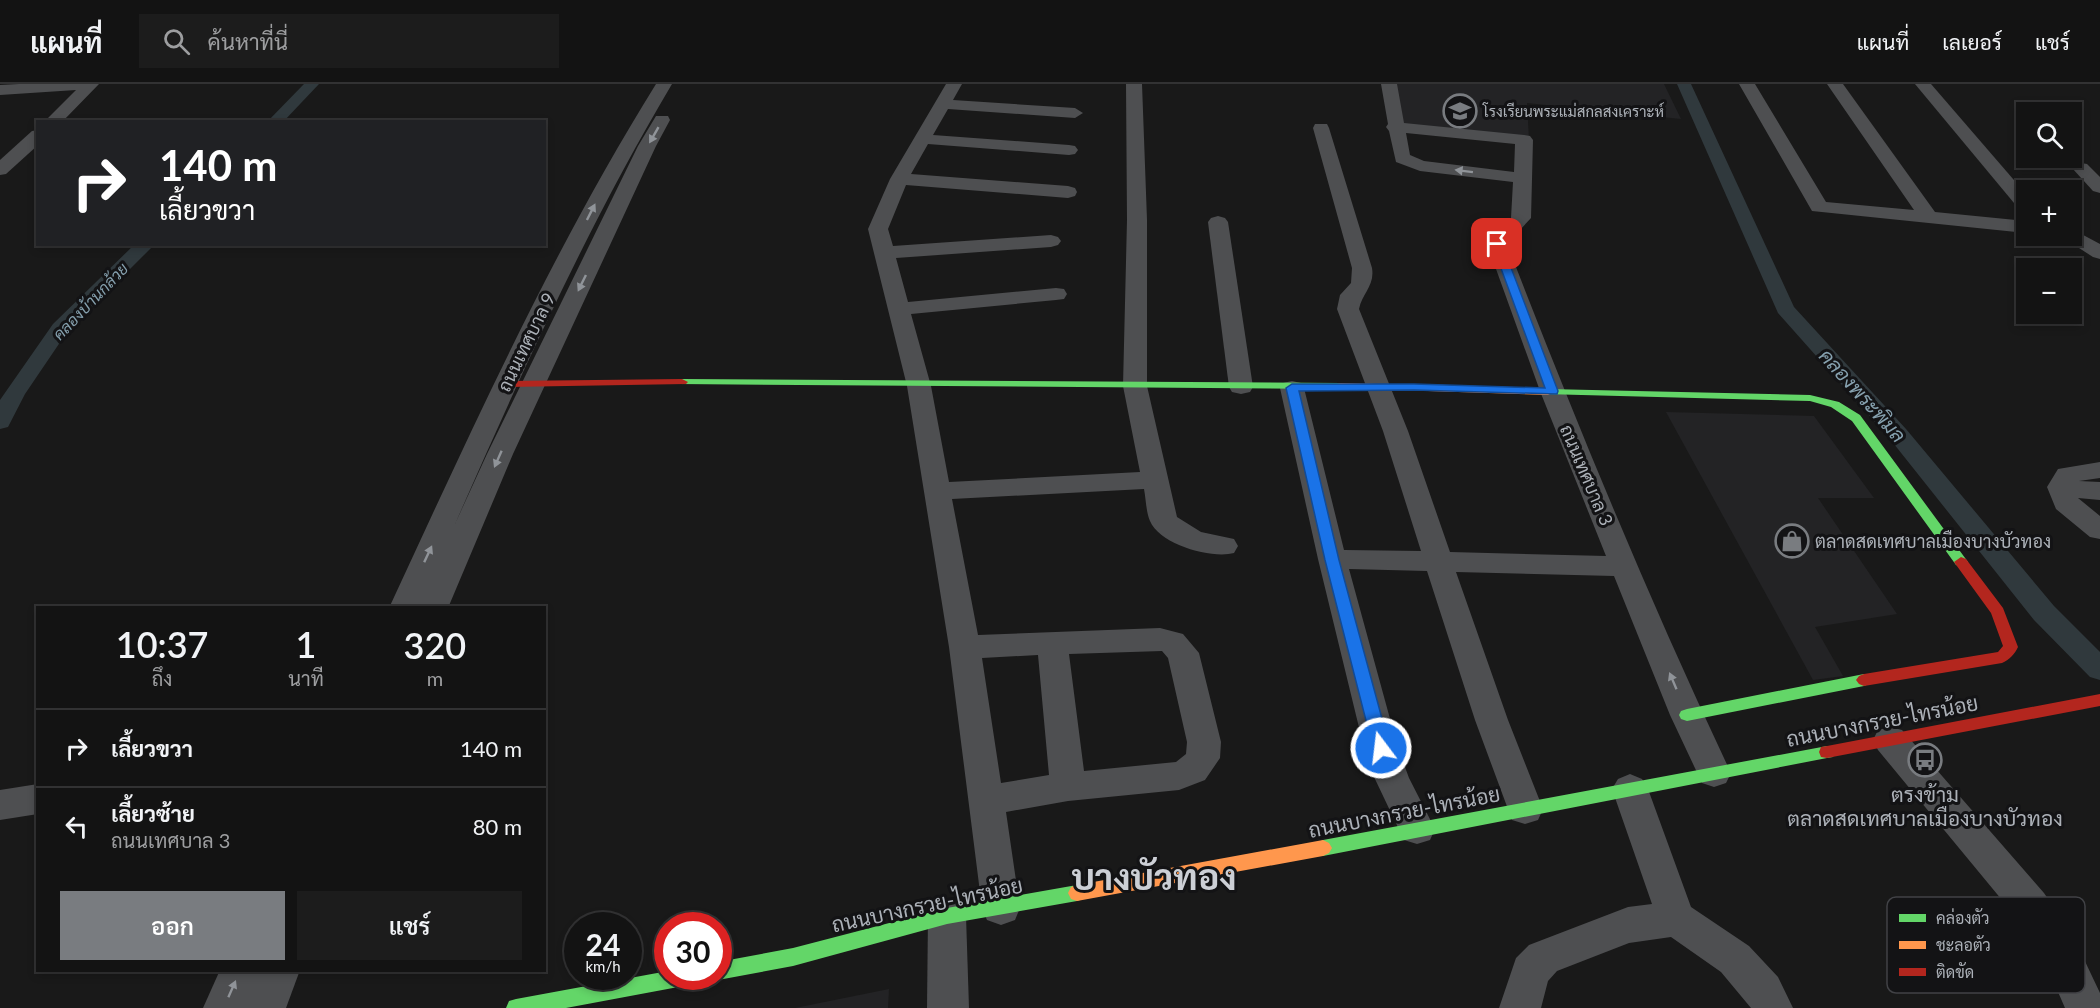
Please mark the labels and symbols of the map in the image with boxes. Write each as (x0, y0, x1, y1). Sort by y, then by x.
school or university icon: โรงเรียนพระแม่สกลสงเคราะห์ (1442, 93, 1478, 129)
place label: โรงเรียนพระแม่สกลสงเคราะห์ (1482, 102, 1664, 120)
one-way arrow (649, 126, 659, 143)
one-way arrow (1454, 166, 1473, 176)
one-way arrow (586, 204, 596, 221)
pin (1471, 218, 1522, 269)
water label: คลองบ้านกล้วย (48, 258, 131, 343)
one-way arrow (577, 275, 587, 292)
street label: ถนนเทศบาล 9 (493, 289, 559, 395)
water label: คลองพระพิมล (1815, 343, 1911, 447)
street label: ถนนเทศบาล 3 (1556, 421, 1618, 529)
one-way arrow (494, 451, 503, 468)
shop icon: ตลาดสดเทศบาลเมืองบางบัวทอง (1774, 523, 1810, 559)
place label: ตลาดสดเทศบาลเมืองบางบัวทอง (1815, 530, 2051, 552)
one-way arrow (423, 545, 433, 563)
one-way arrow (1668, 672, 1678, 690)
street label: ถนนบางกรวย-ไทรน้อย (1784, 689, 1980, 751)
position arrow (1349, 716, 1413, 780)
bus stop icon: ตรงข้าม ตลาดสดเทศบาลเมืองบางบัวทอง (1907, 742, 1943, 778)
street label: ถนนบางกรวย-ไทรน้อย (1306, 780, 1502, 842)
place label: ตรงข้าม ตลาดสดเทศบาลเมืองบางบัวทอง (1787, 781, 2063, 830)
district label: บางบัวทอง (1071, 854, 1237, 898)
street label: ถนนบางกรวย-ไทรน้อย (829, 872, 1025, 936)
legend (1887, 897, 2085, 993)
text: คล่องตัว (1936, 908, 1990, 927)
speed limit sign: 30 (654, 912, 732, 990)
text: ชะลอตัว (1936, 935, 1991, 954)
text: ติดขัด (1936, 962, 1974, 981)
one-way arrow (227, 980, 237, 998)

